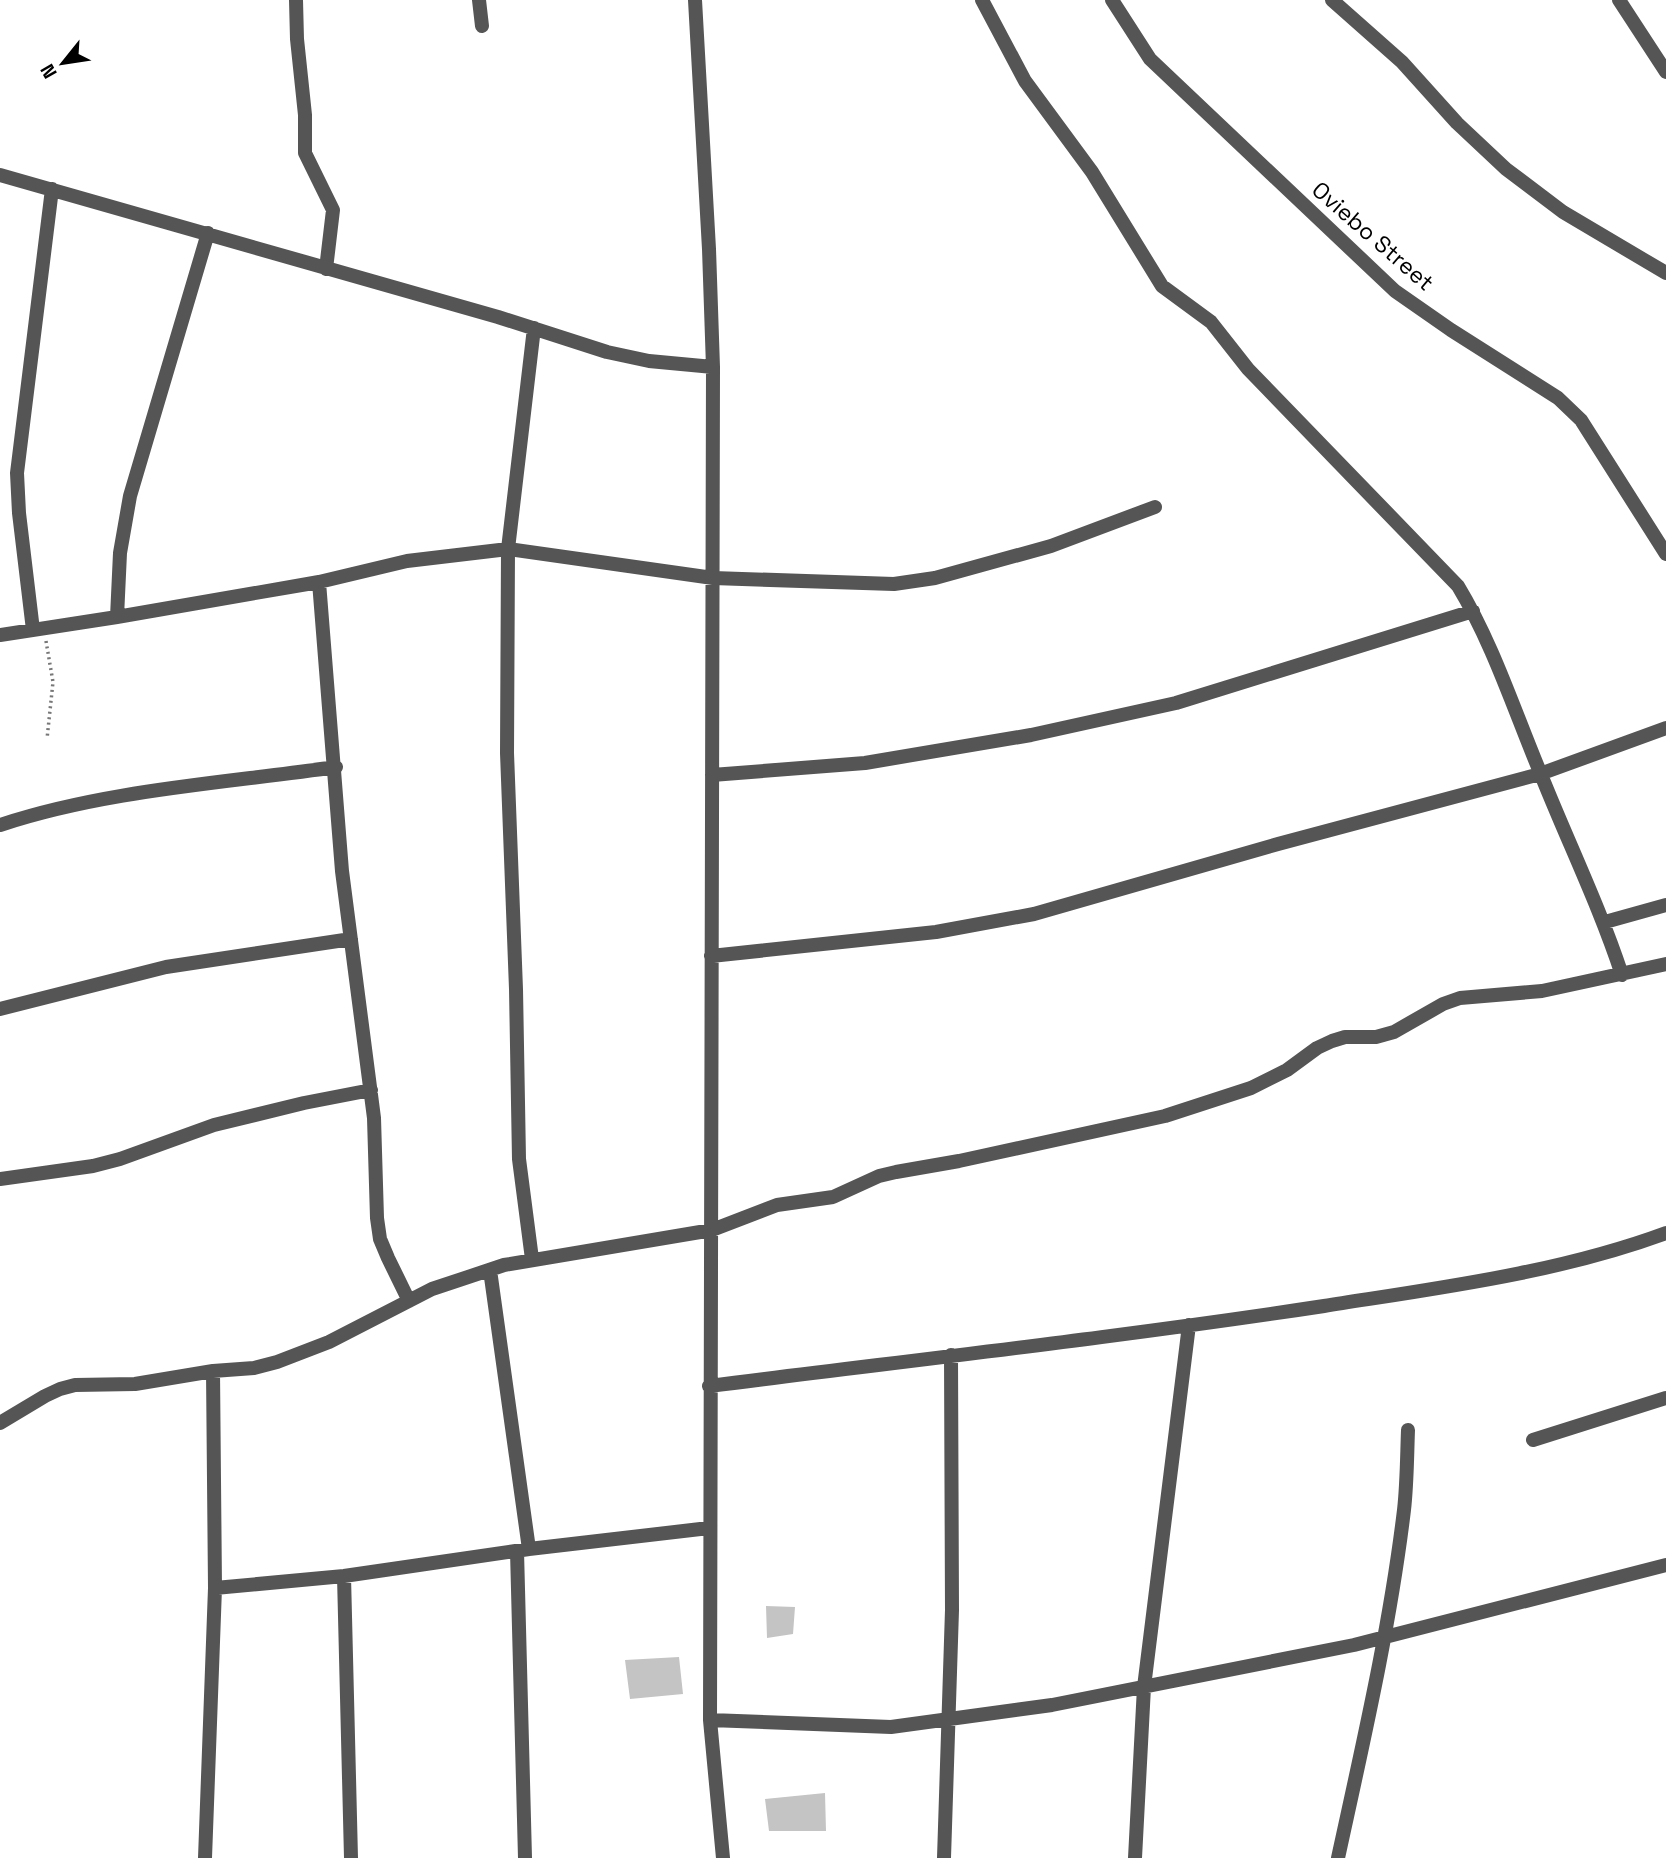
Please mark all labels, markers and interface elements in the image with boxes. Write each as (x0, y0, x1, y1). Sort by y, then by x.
north arrow (28, 28, 98, 98)
text: N (35, 59, 63, 83)
street label: Oviebo Street (1306, 175, 1440, 297)

